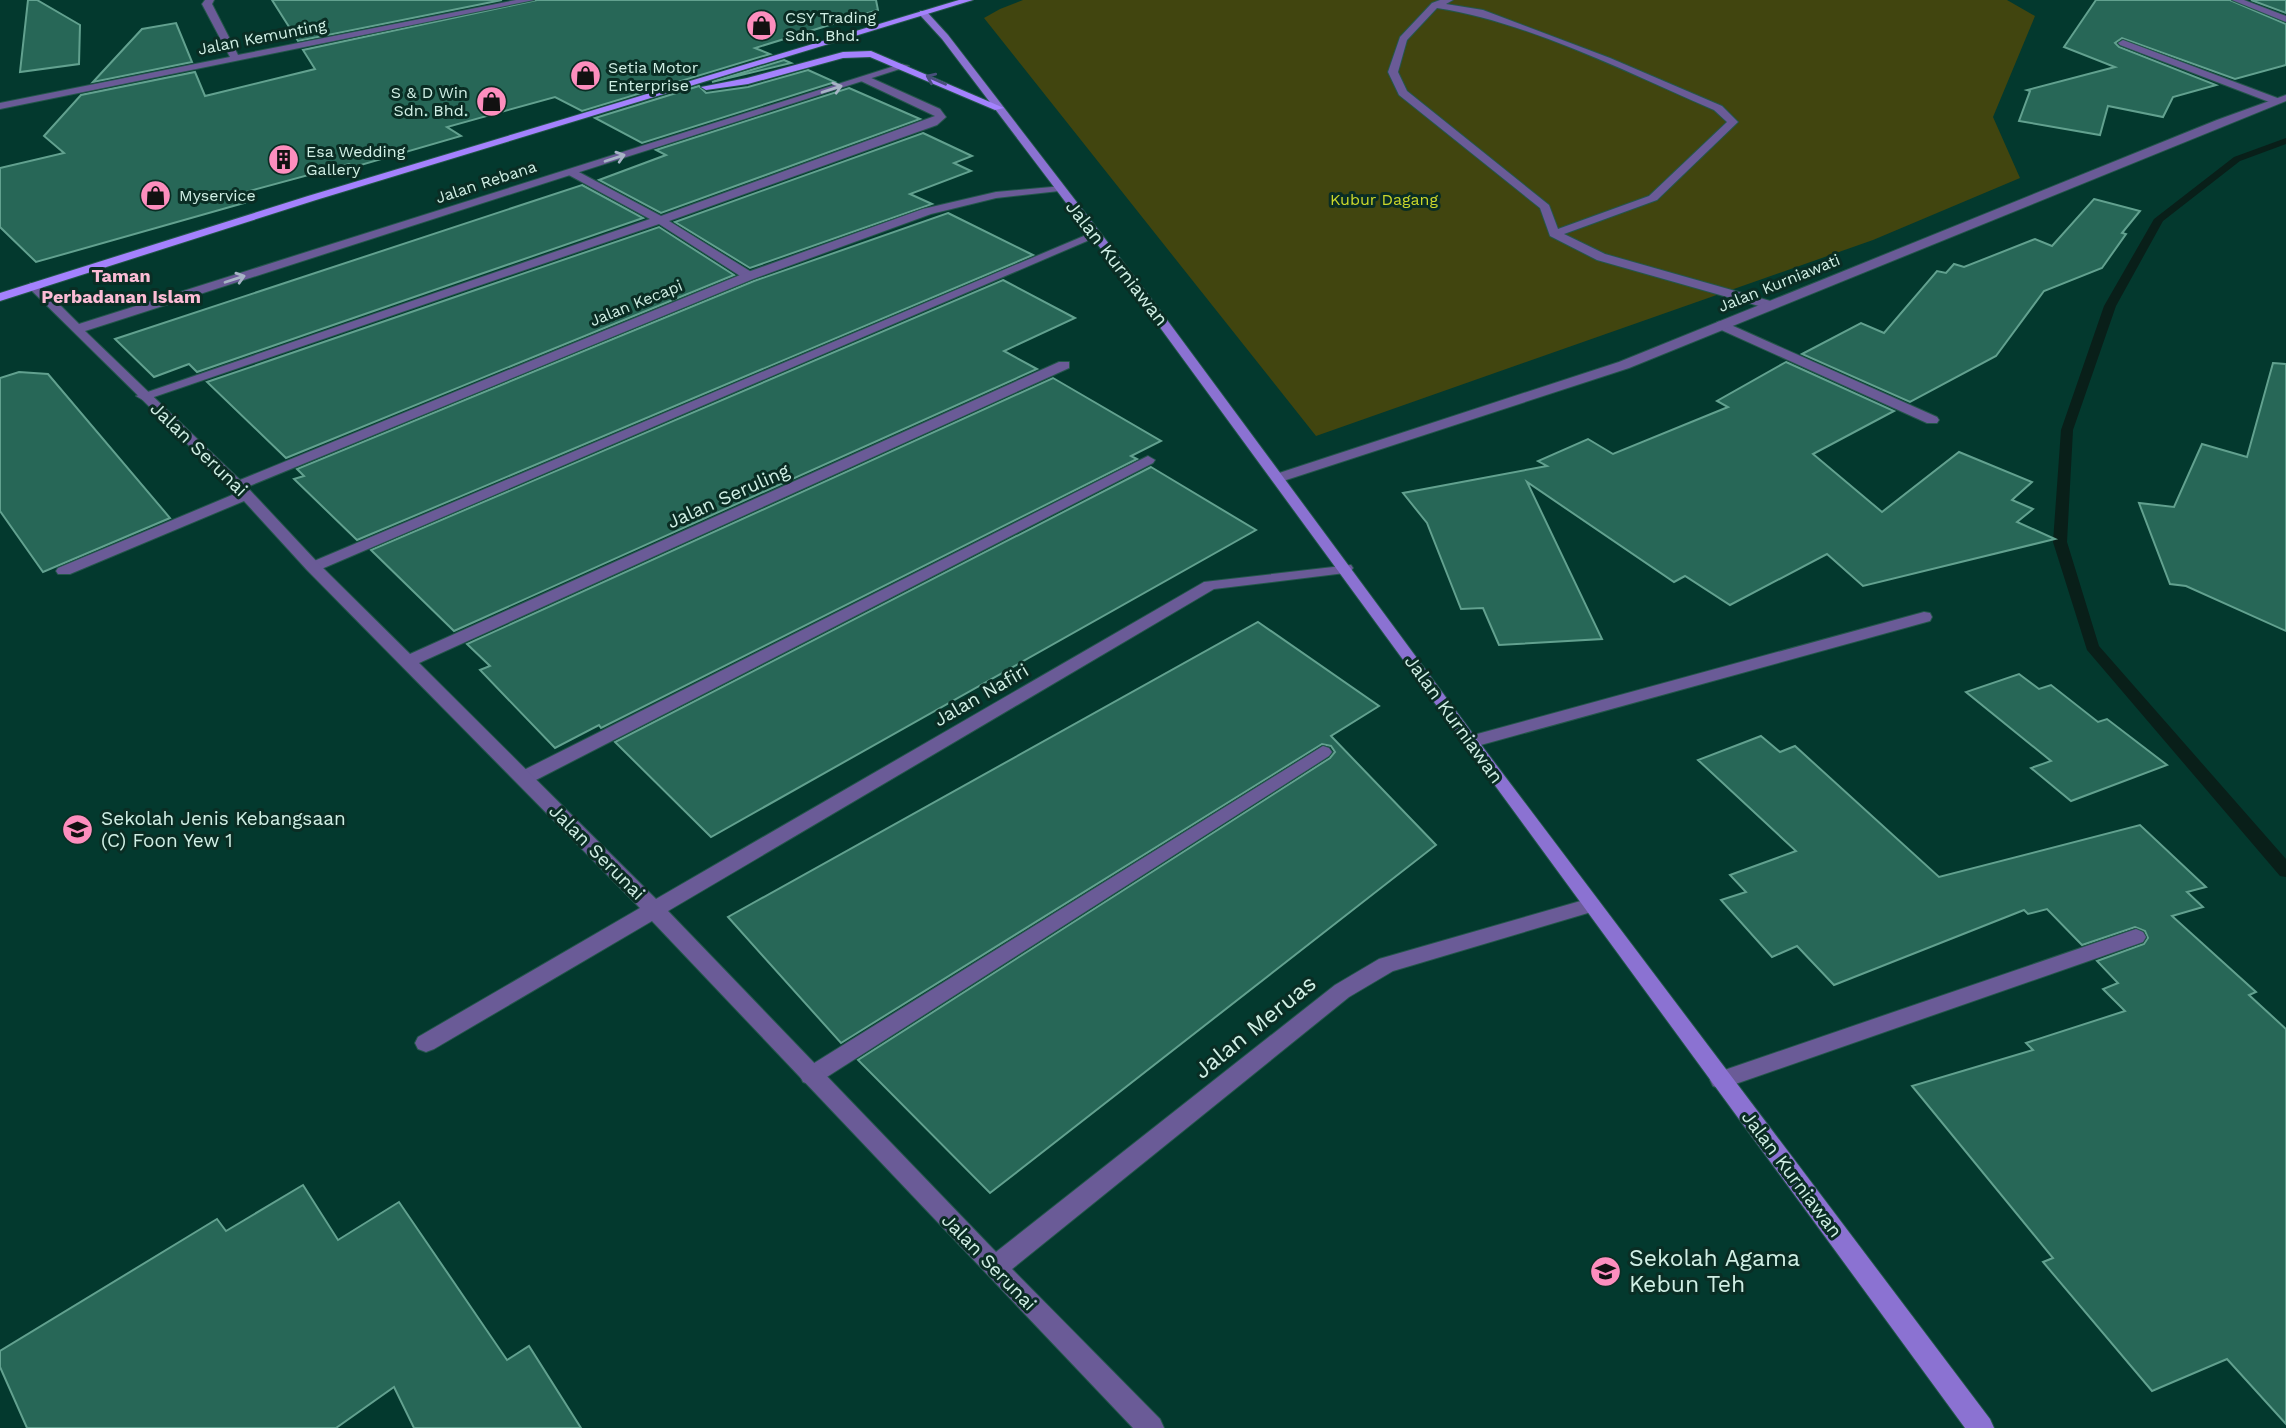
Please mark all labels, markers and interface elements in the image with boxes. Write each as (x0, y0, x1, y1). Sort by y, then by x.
place label: CSY Trading Sdn. Bhd. (785, 8, 877, 45)
shop icon: CSY Trading Sdn. Bhd. (745, 9, 779, 43)
street label: Jalan Kemunting (196, 15, 328, 59)
place label: Setia Motor Enterprise (608, 58, 699, 95)
shop icon: Setia Motor Enterprise (568, 59, 602, 93)
one-way arrow (926, 73, 947, 86)
one-way arrow (821, 82, 843, 94)
place label: S & D Win Sdn. Bhd. (391, 83, 468, 120)
shop icon: S & D Win Sdn. Bhd. (474, 84, 508, 118)
place label: Esa Wedding Gallery (306, 142, 406, 179)
building icon: Esa Wedding Gallery (266, 143, 300, 177)
one-way arrow (604, 150, 626, 163)
street label: Jalan Rebana (433, 157, 539, 207)
shop icon: Myservice (139, 178, 173, 212)
place label: Myservice (179, 186, 256, 205)
park label: Kubur Dagang (1330, 190, 1439, 209)
street label: Jalan Kurniawan (1061, 196, 1173, 330)
street label: Jalan Kurniawati (1715, 250, 1843, 316)
district label: Taman Perbadanan Islam (41, 265, 201, 307)
one-way arrow (224, 272, 246, 284)
street label: Jalan Kecapi (587, 276, 685, 330)
street label: Jalan Serunai (146, 397, 252, 501)
street label: Jalan Seruling (663, 458, 793, 533)
street label: Jalan Kurniawan (1400, 650, 1508, 788)
street label: Jalan Nafiri (929, 659, 1033, 731)
street label: Jalan Serunai (544, 799, 650, 905)
place label: Sekolah Jenis Kebangsaan (C) Foon Yew 1 (101, 807, 346, 852)
school or university icon: Sekolah Jenis Kebangsaan (C) Foon Yew 1 (61, 812, 95, 846)
street label: Jalan Meruas (1189, 970, 1321, 1084)
street label: Jalan Kurniawan (1737, 1106, 1847, 1242)
street label: Jalan Serunai (937, 1209, 1041, 1315)
place label: Sekolah Agama Kebun Teh (1629, 1245, 1800, 1298)
school or university icon: Sekolah Agama Kebun Teh (1589, 1254, 1623, 1288)

